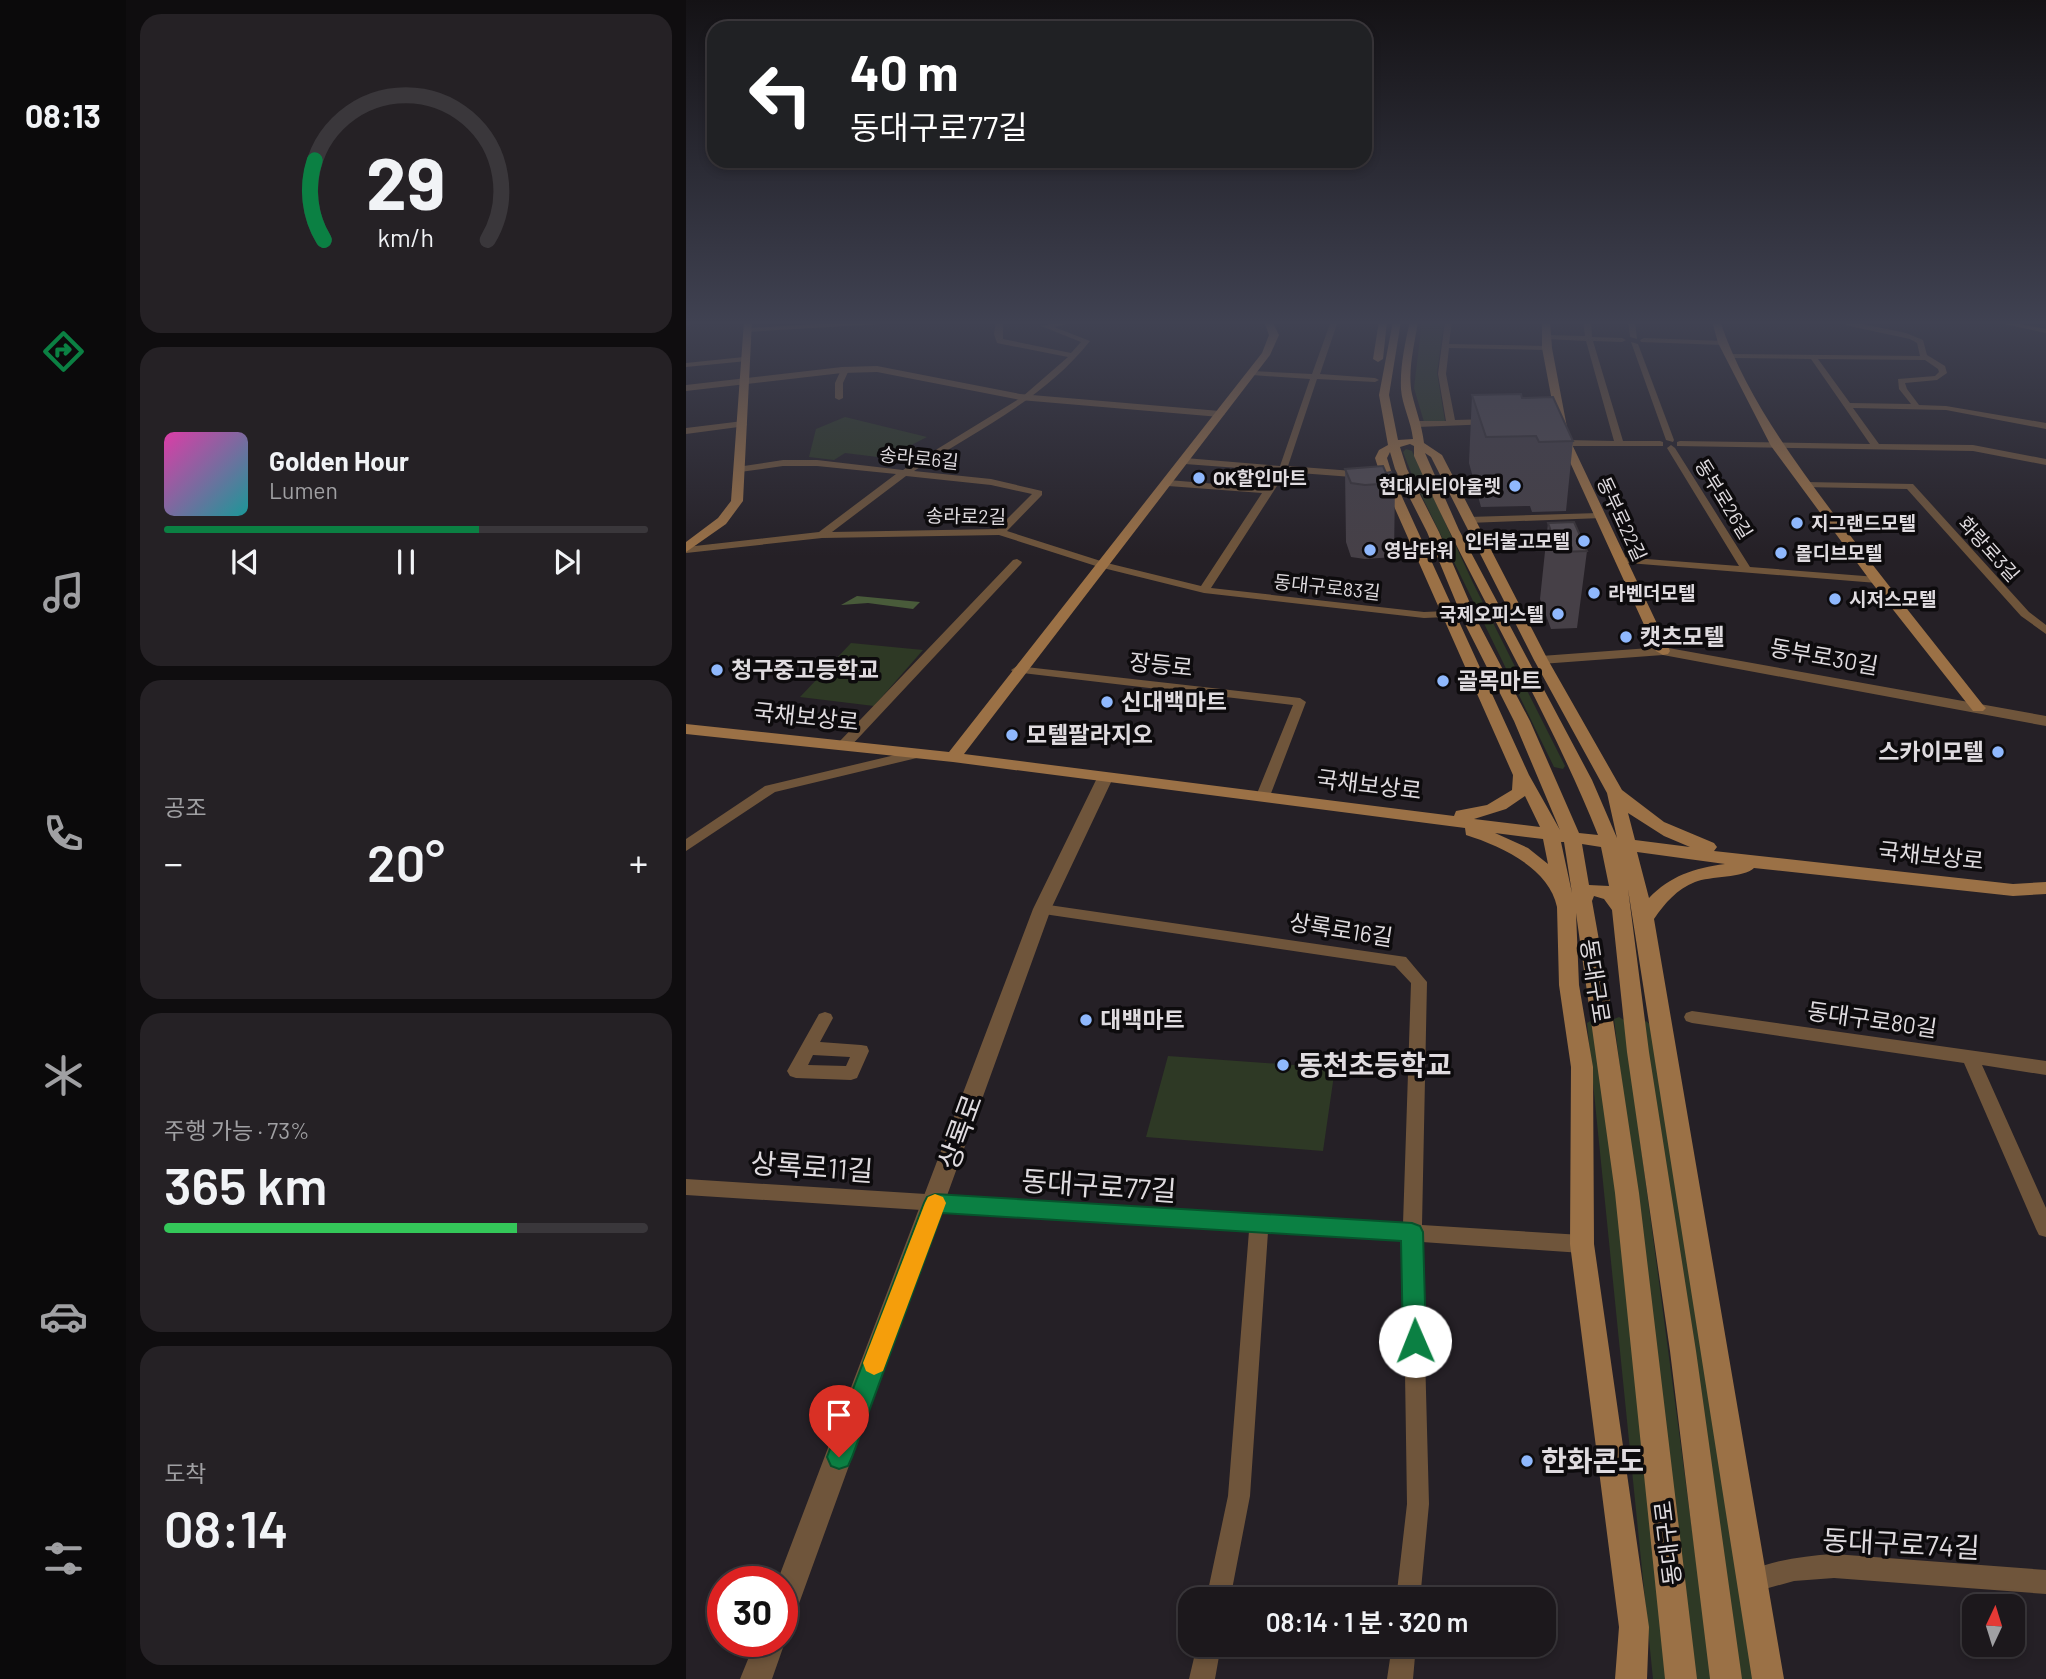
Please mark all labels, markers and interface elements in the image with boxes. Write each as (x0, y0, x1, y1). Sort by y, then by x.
text: 40 m (850, 42, 958, 101)
icon: left (735, 49, 826, 140)
text: 08:13 (25, 96, 101, 134)
text: 동대구로77길 (850, 107, 1027, 145)
text: 29 (366, 137, 446, 225)
text: km/h (378, 221, 434, 251)
icon: directions (39, 327, 88, 376)
street label: 송라로6길 (878, 442, 960, 473)
text: Golden Hour (269, 445, 409, 476)
street label: 동부로26길 (1691, 455, 1758, 543)
place label: OK할인마트 (1213, 466, 1307, 489)
marker: OK할인마트 (1191, 470, 1207, 486)
street label: 동부로22길 (1593, 473, 1652, 565)
place label: 현대시티아울렛 (1379, 474, 1501, 497)
text: Lumen (269, 476, 338, 504)
marker: 현대시티아울렛 (1507, 478, 1523, 494)
street label: 송라로2길 (926, 503, 1006, 528)
place label: 지그랜드모텔 (1811, 511, 1916, 534)
street label: 화랑로3길 (1954, 511, 2025, 586)
marker: 지그랜드모텔 (1789, 515, 1805, 531)
place label: 인터불고모텔 (1465, 529, 1570, 552)
marker: 인터불고모텔 (1576, 533, 1592, 549)
place label: 영남타워 (1384, 538, 1454, 561)
place label: 몰디브모텔 (1795, 541, 1882, 564)
marker: 영남타워 (1362, 542, 1378, 558)
icon: previous (226, 543, 264, 581)
icon: pause (387, 543, 425, 581)
icon: next (548, 543, 586, 581)
marker: 몰디브모텔 (1773, 545, 1789, 561)
icon: music (39, 568, 88, 617)
street label: 동대구로83길 (1273, 569, 1382, 604)
place label: 라벤더모텔 (1608, 581, 1695, 604)
marker: 라벤더모텔 (1586, 585, 1602, 601)
place label: 시저스모텔 (1849, 587, 1936, 610)
marker: 시저스모텔 (1827, 591, 1843, 607)
place label: 국제오피스텔 (1439, 602, 1544, 625)
marker: 국제오피스텔 (1550, 606, 1566, 622)
place label: 캣츠모텔 (1640, 622, 1725, 650)
marker: 캣츠모텔 (1618, 629, 1634, 645)
street label: 동부로30길 (1768, 633, 1881, 679)
street label: 장등로 (1128, 647, 1194, 681)
place label: 청구중고등학교 (731, 655, 879, 683)
marker: 청구중고등학교 (709, 662, 725, 678)
place label: 골목마트 (1457, 666, 1542, 694)
marker: 골목마트 (1435, 673, 1451, 689)
place label: 신대백마트 (1121, 687, 1227, 715)
marker: 신대백마트 (1099, 694, 1115, 710)
street label: 국채보상로 (752, 697, 860, 735)
place label: 모텔팔라지오 (1026, 720, 1153, 748)
marker: 모텔팔라지오 (1004, 727, 1020, 743)
place label: 스카이모텔 (1878, 737, 1984, 765)
marker: 스카이모텔 (1990, 744, 2006, 760)
street label: 국채보상로 (1315, 764, 1423, 804)
text: 공조 (164, 793, 206, 821)
icon: phone (39, 809, 88, 858)
text: 20° (367, 830, 445, 892)
street label: 국채보상로 (1877, 836, 1985, 874)
text: − (164, 839, 183, 885)
text: + (629, 839, 648, 885)
street label: 상록로16길 (1287, 907, 1395, 951)
street label: 동대구로 (1576, 937, 1616, 1025)
street label: 동대구로80길 (1805, 996, 1939, 1042)
place label: 대백마트 (1100, 1005, 1185, 1033)
marker: 대백마트 (1078, 1012, 1094, 1028)
place label: 동천초등학교 (1297, 1047, 1452, 1081)
icon: climate (39, 1051, 88, 1100)
marker: 동천초등학교 (1275, 1057, 1291, 1073)
street label: 상록로 (930, 1090, 988, 1174)
text: 주행 가능 · 73% (164, 1116, 310, 1144)
street label: 상록로11길 (750, 1145, 874, 1187)
text: 365 km (164, 1153, 327, 1215)
street label: 동대구로77길 (1020, 1163, 1178, 1207)
icon: car (39, 1292, 88, 1341)
position arrow (1378, 1304, 1452, 1378)
pin (809, 1385, 869, 1457)
icon: arrive (820, 1396, 858, 1434)
place label: 한화콘도 (1541, 1443, 1644, 1477)
marker: 한화콘도 (1519, 1453, 1535, 1469)
text: 도착 (164, 1459, 206, 1487)
text: 08:14 (164, 1496, 289, 1558)
street label: 동대구로 (1648, 1499, 1686, 1587)
street label: 동대구로74길 (1822, 1522, 1981, 1564)
icon: filters (39, 1534, 88, 1583)
speed limit sign: 30 (707, 1566, 798, 1657)
north arrow (1962, 1594, 2025, 1657)
map controls (1962, 1594, 2025, 1657)
text: 08:14 · 1 분 · 320 m (1266, 1606, 1468, 1637)

